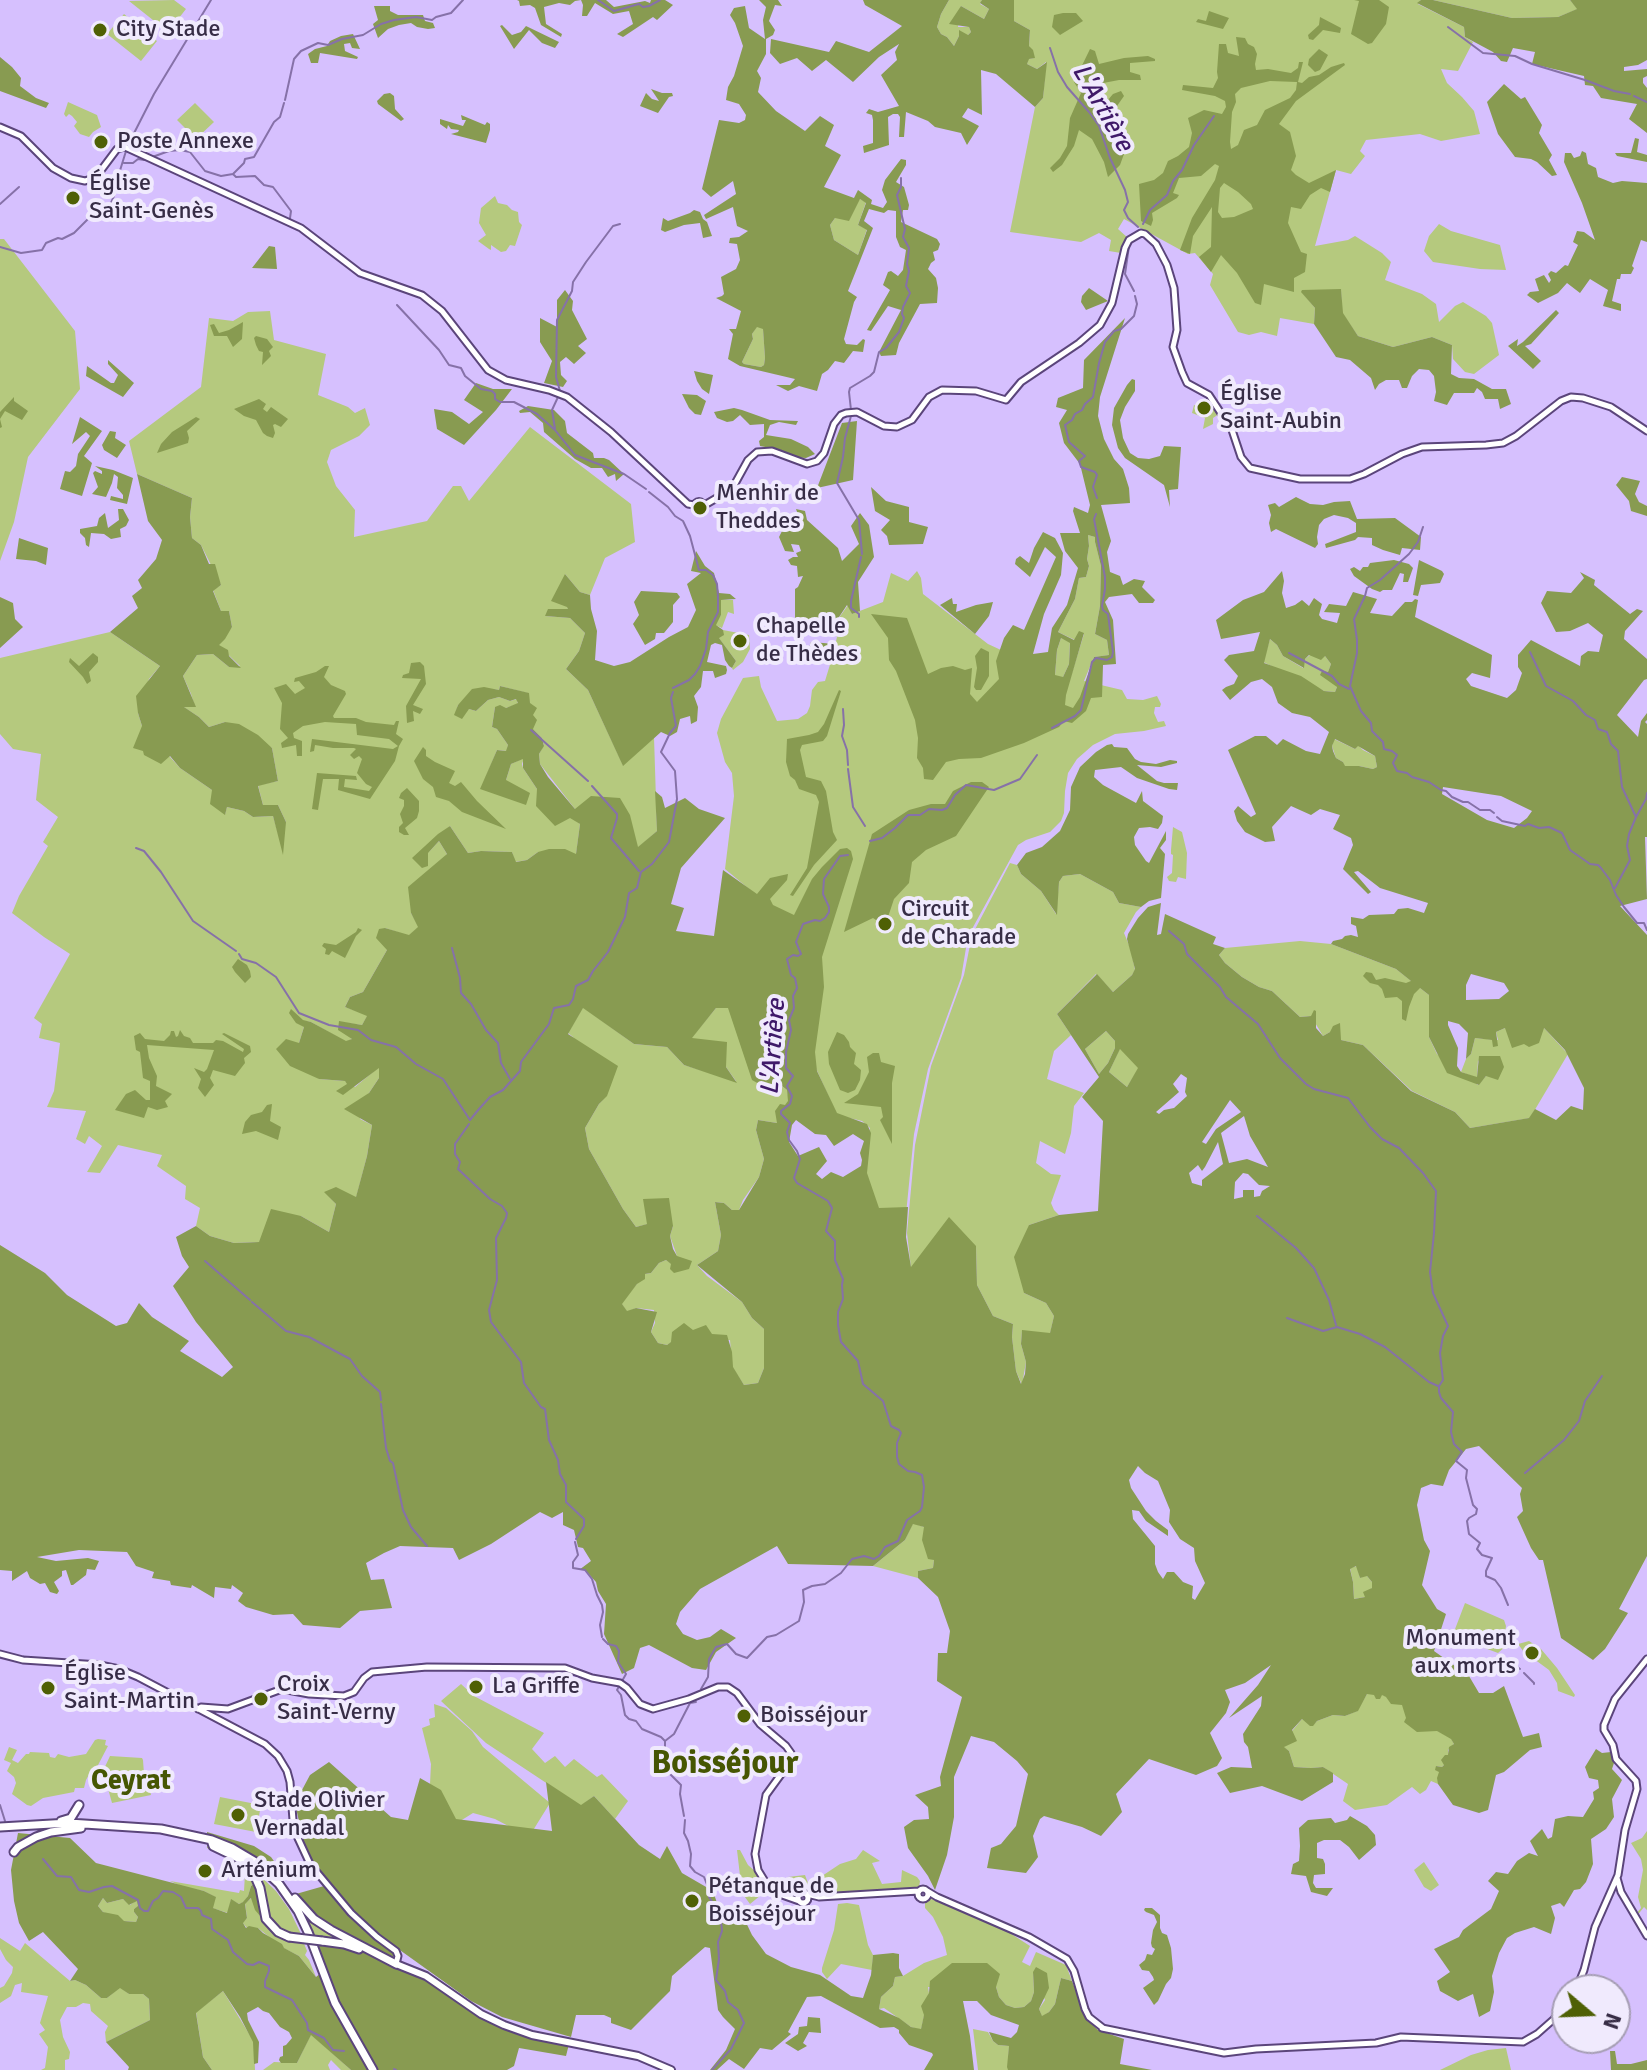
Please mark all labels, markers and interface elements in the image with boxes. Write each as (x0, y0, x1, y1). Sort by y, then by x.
place label: City Stade (116, 16, 220, 44)
marker: City Stade (91, 21, 109, 39)
water label: L'Artière (1064, 59, 1140, 157)
place label: Poste Annexe (117, 128, 254, 156)
marker: Poste Annexe (92, 133, 110, 151)
place label: Église Saint-Genès (89, 170, 214, 226)
marker: Église Saint-Genès (64, 189, 82, 207)
place label: Église Saint-Aubin (1220, 380, 1342, 436)
marker: Église Saint-Aubin (1195, 399, 1213, 417)
place label: Menhir de Theddes (716, 480, 819, 536)
marker: Menhir de Theddes (691, 499, 709, 517)
place label: Chapelle de Thèdes (756, 613, 858, 669)
marker: Chapelle de Thèdes (731, 632, 749, 650)
place label: Circuit de Charade (901, 896, 1016, 952)
marker: Circuit de Charade (876, 915, 894, 933)
water label: L'Artière (755, 998, 793, 1096)
place label: Monument aux morts (1405, 1625, 1516, 1681)
marker: Monument aux morts (1523, 1644, 1541, 1662)
place label: Église Saint-Martin (64, 1660, 195, 1716)
place label: Croix Saint-Verny (277, 1671, 395, 1727)
place label: La Griffe (492, 1673, 580, 1701)
marker: La Griffe (467, 1678, 485, 1696)
marker: Église Saint-Martin (39, 1679, 57, 1697)
marker: Croix Saint-Verny (252, 1690, 270, 1708)
place label: Boisséjour (760, 1702, 868, 1730)
marker: Boisséjour (735, 1707, 753, 1725)
district label: Boisséjour (652, 1746, 798, 1784)
district label: Ceyrat (91, 1765, 171, 1799)
place label: Stade Olivier Vernadal (254, 1787, 385, 1843)
marker: Stade Olivier Vernadal (229, 1806, 247, 1824)
place label: Arténium (221, 1857, 317, 1885)
marker: Arténium (196, 1862, 214, 1880)
place label: Pétanque de Boisséjour (708, 1873, 834, 1929)
marker: Pétanque de Boisséjour (683, 1892, 701, 1910)
north arrow (1551, 1974, 1631, 2054)
text: N (1597, 2010, 1628, 2033)

